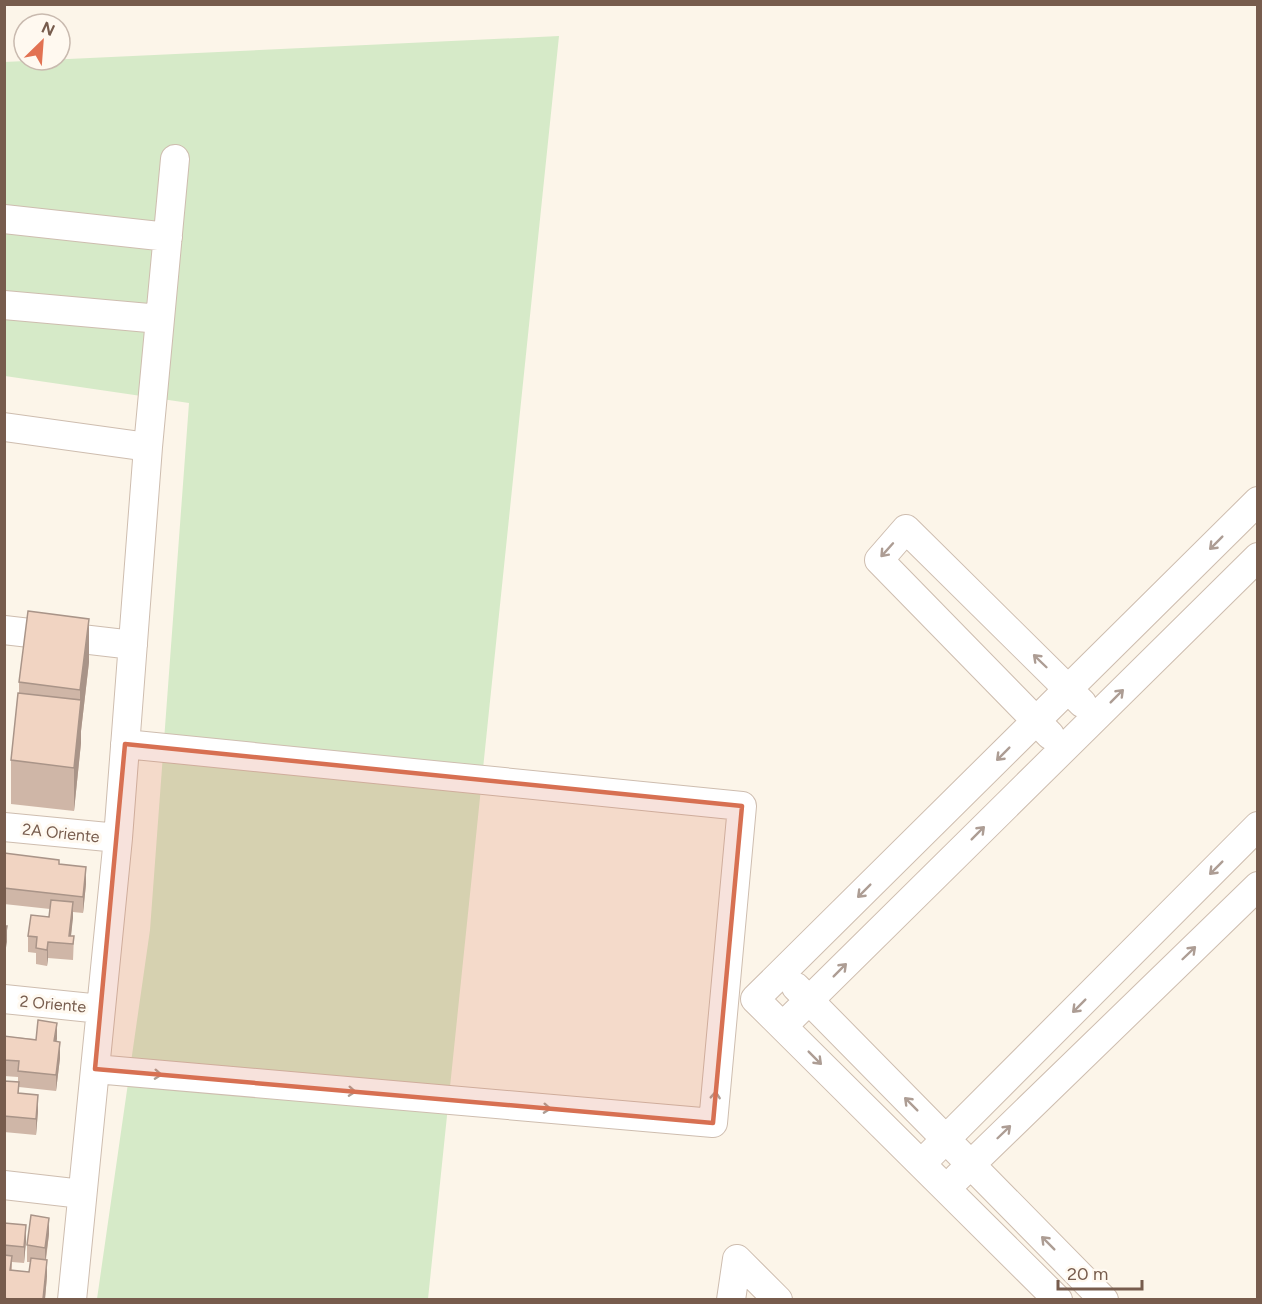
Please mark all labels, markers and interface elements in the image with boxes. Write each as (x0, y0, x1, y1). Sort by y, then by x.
north arrow (12, 12, 72, 72)
text: N (39, 18, 58, 40)
one-way arrow (1208, 535, 1223, 550)
one-way arrow (880, 543, 894, 558)
one-way arrow (1033, 653, 1048, 668)
one-way arrow (1110, 689, 1125, 704)
one-way arrow (995, 746, 1010, 761)
street label: 2A Oriente (21, 819, 101, 847)
one-way arrow (971, 826, 986, 841)
one-way arrow (1209, 861, 1224, 875)
one-way arrow (857, 884, 872, 899)
one-way arrow (1182, 945, 1197, 960)
one-way arrow (832, 963, 847, 978)
street label: 2 Oriente (19, 992, 87, 1016)
one-way arrow (1071, 999, 1086, 1014)
one-way arrow (808, 1050, 822, 1065)
one-way arrow (143, 1069, 162, 1080)
one-way arrow (337, 1086, 357, 1097)
one-way arrow (710, 1091, 721, 1111)
one-way arrow (904, 1096, 918, 1111)
one-way arrow (531, 1103, 551, 1114)
one-way arrow (997, 1125, 1012, 1140)
one-way arrow (1040, 1235, 1055, 1250)
scale bar (1058, 1253, 1142, 1291)
text: 20 m (1067, 1263, 1108, 1285)

